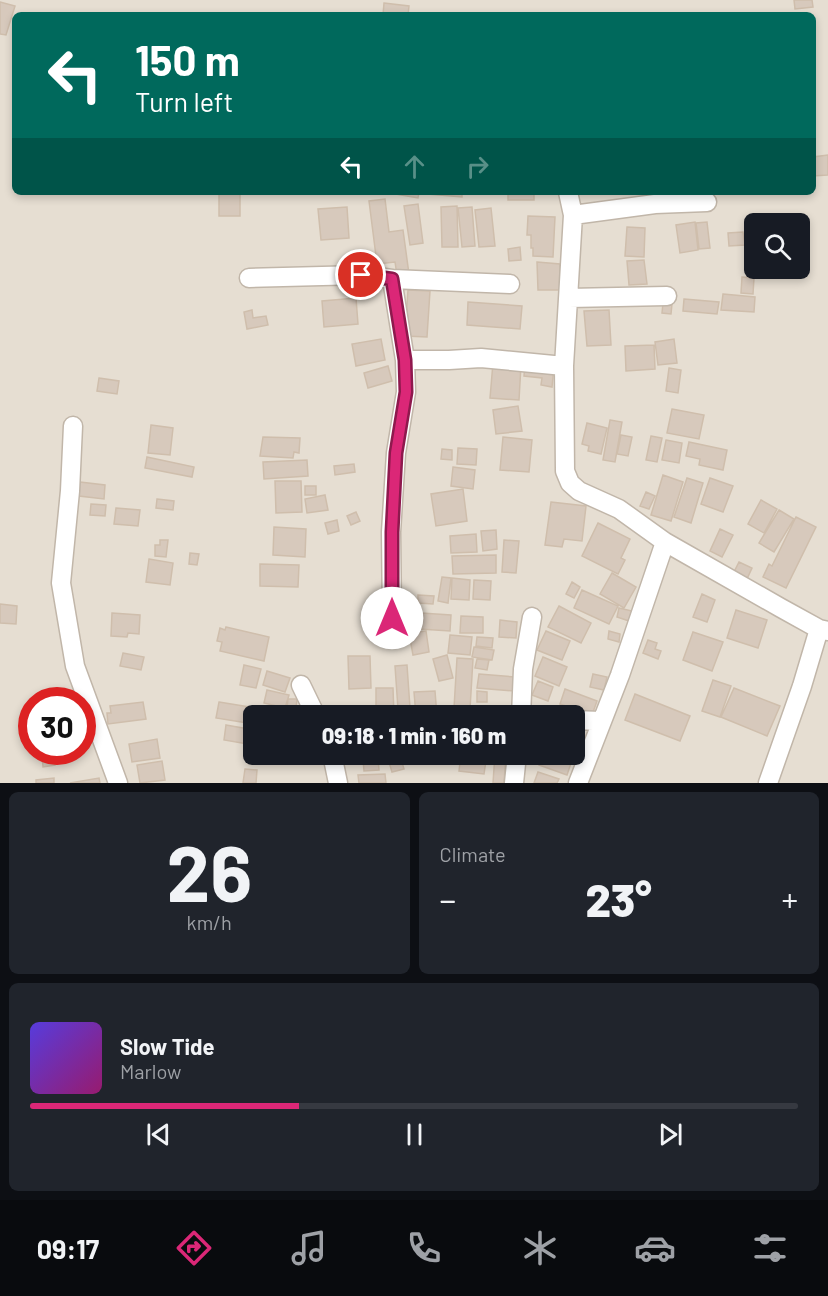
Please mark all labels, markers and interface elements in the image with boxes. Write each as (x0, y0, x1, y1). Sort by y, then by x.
text: 150 m (135, 34, 240, 84)
icon: left (36, 36, 114, 114)
text: Turn left (135, 85, 233, 117)
icon: left (335, 150, 368, 183)
icon: ahead (398, 150, 431, 183)
icon: right (461, 150, 494, 183)
map controls (744, 213, 810, 279)
button: search (744, 213, 810, 279)
pin (335, 249, 386, 300)
icon: arrive (344, 258, 377, 291)
position arrow (360, 586, 424, 650)
speed limit sign: 30 (18, 687, 96, 765)
text: 09:18 · 1 min · 160 m (322, 722, 506, 748)
text: 26 (166, 824, 252, 918)
text: Climate (440, 842, 506, 866)
text: 23° (586, 872, 652, 926)
text: − (440, 879, 456, 919)
text: + (781, 879, 798, 919)
text: km/h (187, 910, 232, 934)
text: Slow Tide (120, 1033, 215, 1059)
text: Marlow (120, 1059, 181, 1083)
icon: previous (142, 1118, 175, 1151)
icon: pause (398, 1118, 431, 1151)
icon: next (654, 1118, 687, 1151)
icon: directions (173, 1227, 215, 1269)
icon: music (288, 1227, 330, 1269)
icon: phone (403, 1227, 445, 1269)
icon: climate (519, 1227, 561, 1269)
icon: car (634, 1227, 676, 1269)
icon: filters (749, 1227, 791, 1269)
text: 09:17 (37, 1232, 99, 1264)

